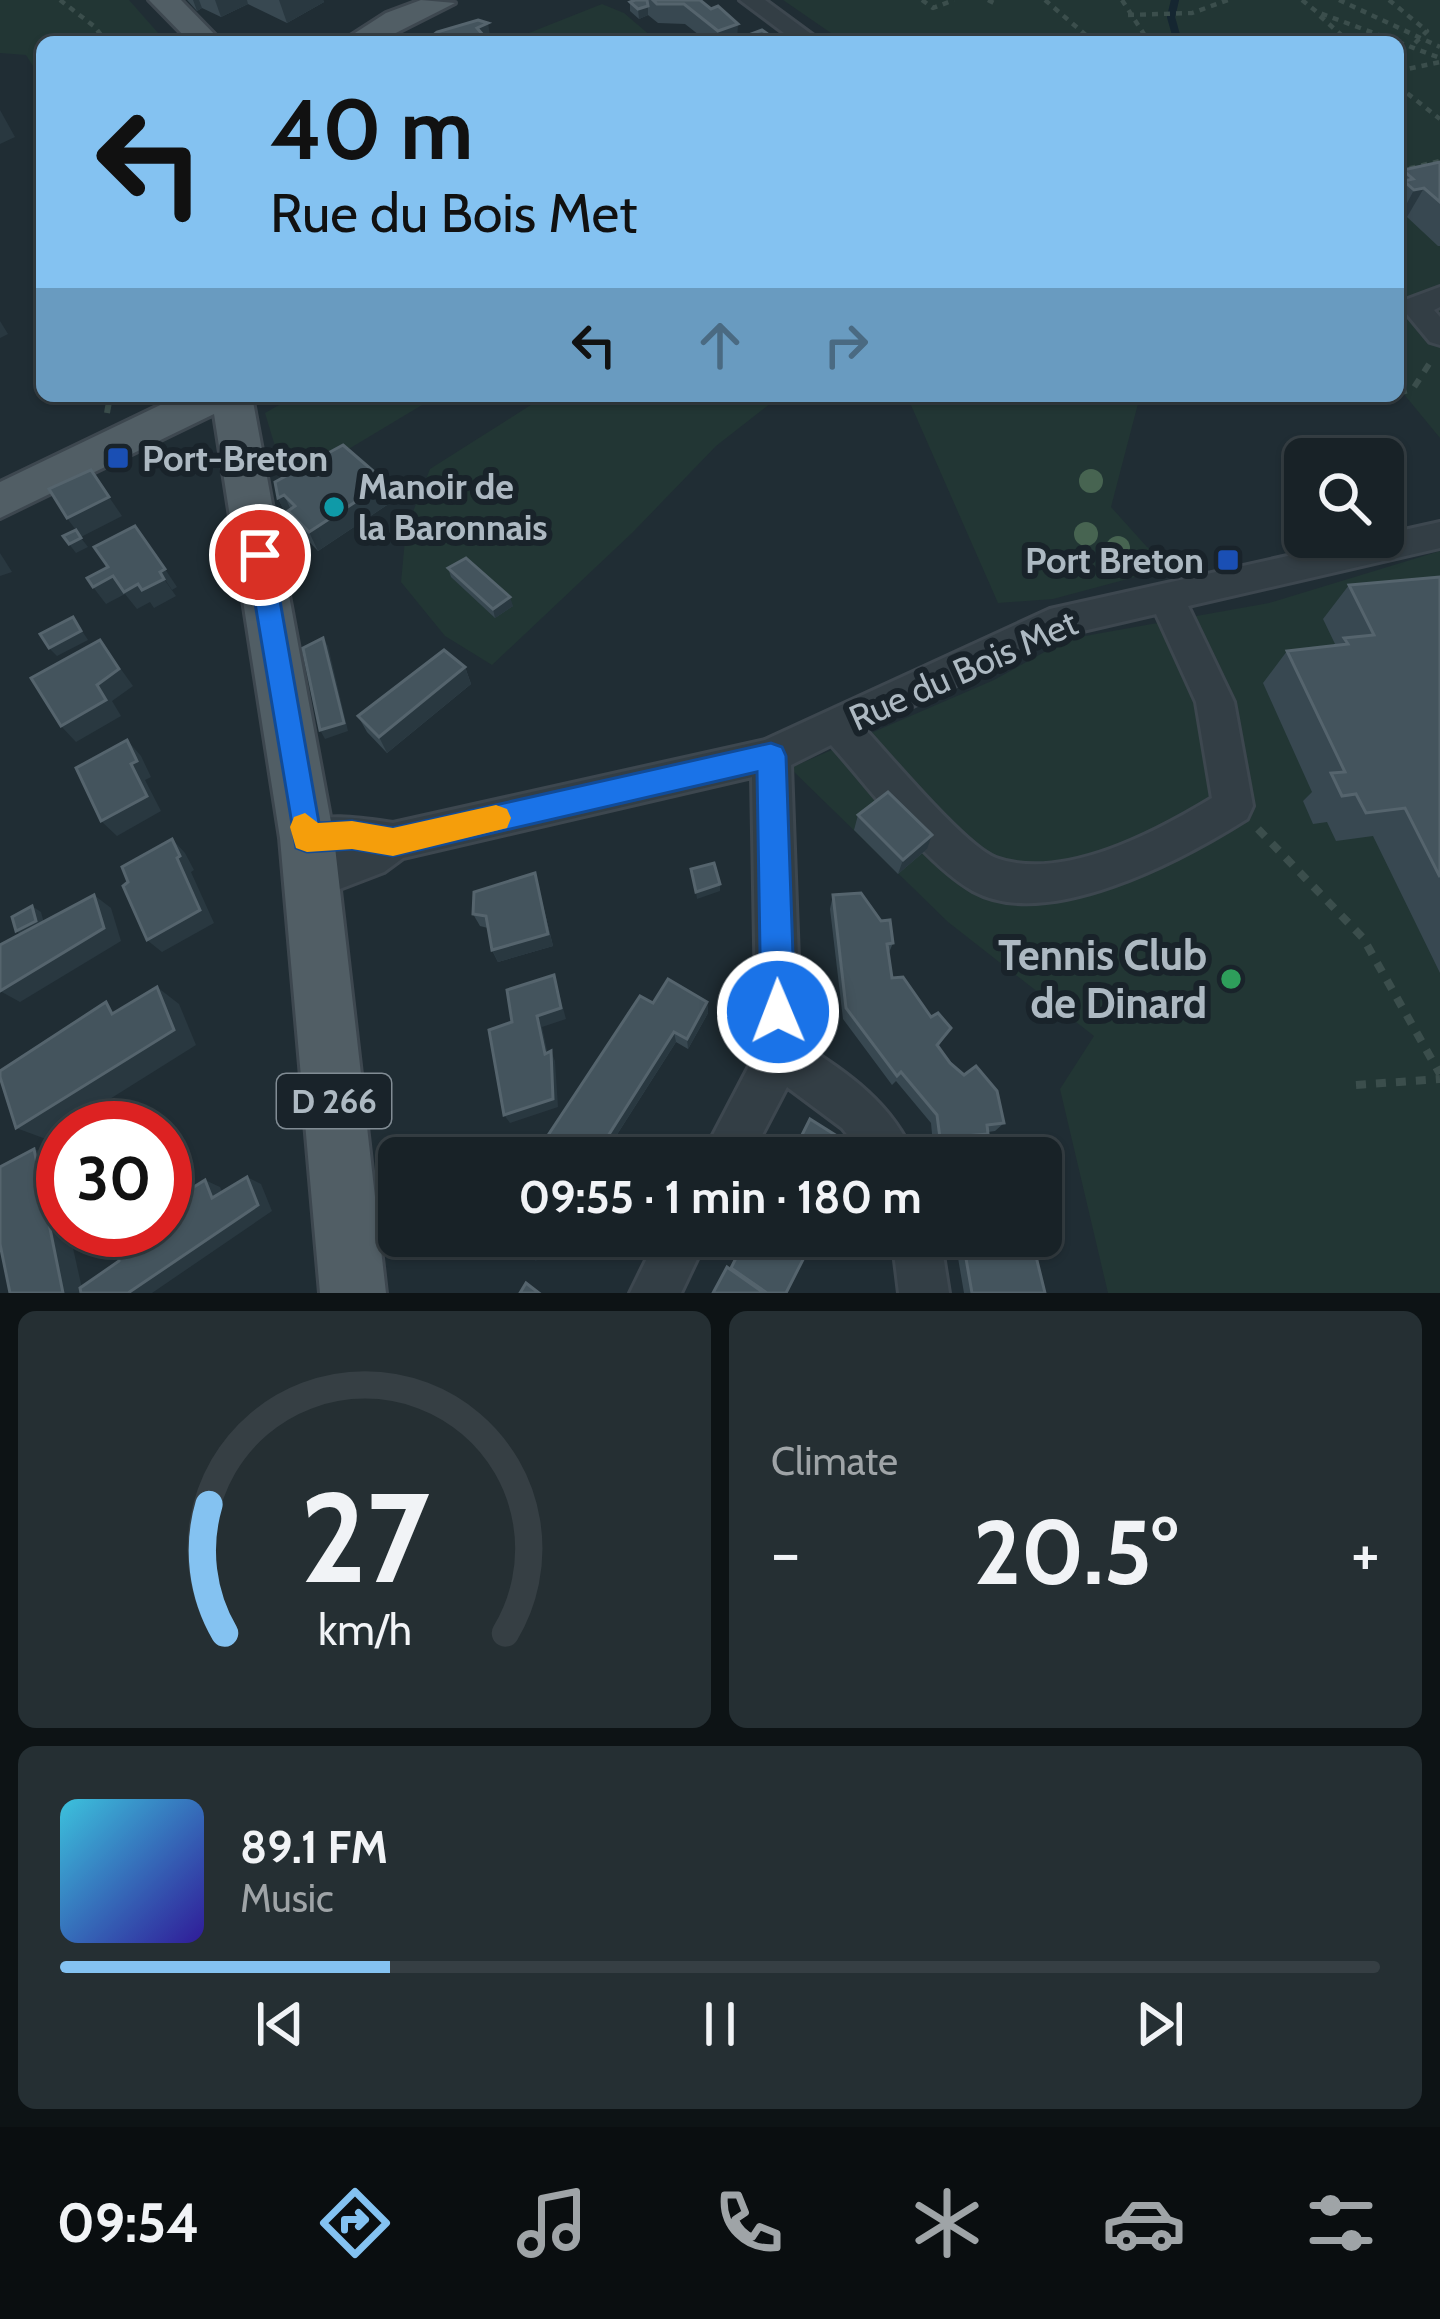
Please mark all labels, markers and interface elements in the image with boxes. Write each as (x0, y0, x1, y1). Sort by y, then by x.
text: 40 m (270, 78, 473, 180)
icon: left (72, 84, 228, 240)
text: Rue du Bois Met (270, 180, 637, 246)
icon: left (561, 312, 627, 378)
icon: ahead (687, 312, 753, 378)
icon: right (813, 312, 879, 378)
place label: Port-Breton (142, 436, 328, 480)
map controls (1284, 438, 1404, 558)
button: search (1284, 438, 1404, 558)
marker: Port-Breton (105, 445, 131, 471)
place label: Manoir de la Baronnais (358, 464, 548, 549)
marker: Manoir de la Baronnais (321, 494, 347, 520)
pin (209, 504, 311, 606)
icon: arrive (227, 522, 293, 588)
place label: Port Breton (1025, 538, 1204, 582)
marker: Port Breton (1215, 547, 1241, 573)
street label: Rue du Bois Met (842, 600, 1084, 740)
place label: Tennis Club de Dinard (998, 929, 1207, 1029)
position arrow (715, 949, 841, 1075)
marker: Tennis Club de Dinard (1218, 966, 1244, 992)
road number: D 266 (277, 1074, 391, 1128)
speed limit sign: 30 (36, 1101, 192, 1257)
text: 09:55 · 1 min · 180 m (518, 1170, 922, 1224)
text: Climate (771, 1437, 898, 1485)
text: 27 (300, 1462, 429, 1613)
text: 20.5° (973, 1497, 1178, 1607)
text: − (771, 1512, 800, 1593)
text: + (1351, 1512, 1380, 1593)
text: km/h (318, 1603, 411, 1655)
text: 89.1 FM (240, 1820, 388, 1874)
text: Music (240, 1874, 334, 1922)
icon: previous (247, 1991, 313, 2057)
icon: pause (687, 1991, 753, 2057)
icon: next (1127, 1991, 1193, 2057)
icon: directions (313, 2181, 397, 2265)
icon: music (510, 2181, 594, 2265)
icon: phone (707, 2181, 791, 2265)
icon: climate (905, 2181, 989, 2265)
icon: car (1102, 2181, 1186, 2265)
icon: filters (1299, 2181, 1383, 2265)
text: 09:54 (57, 2190, 200, 2256)

